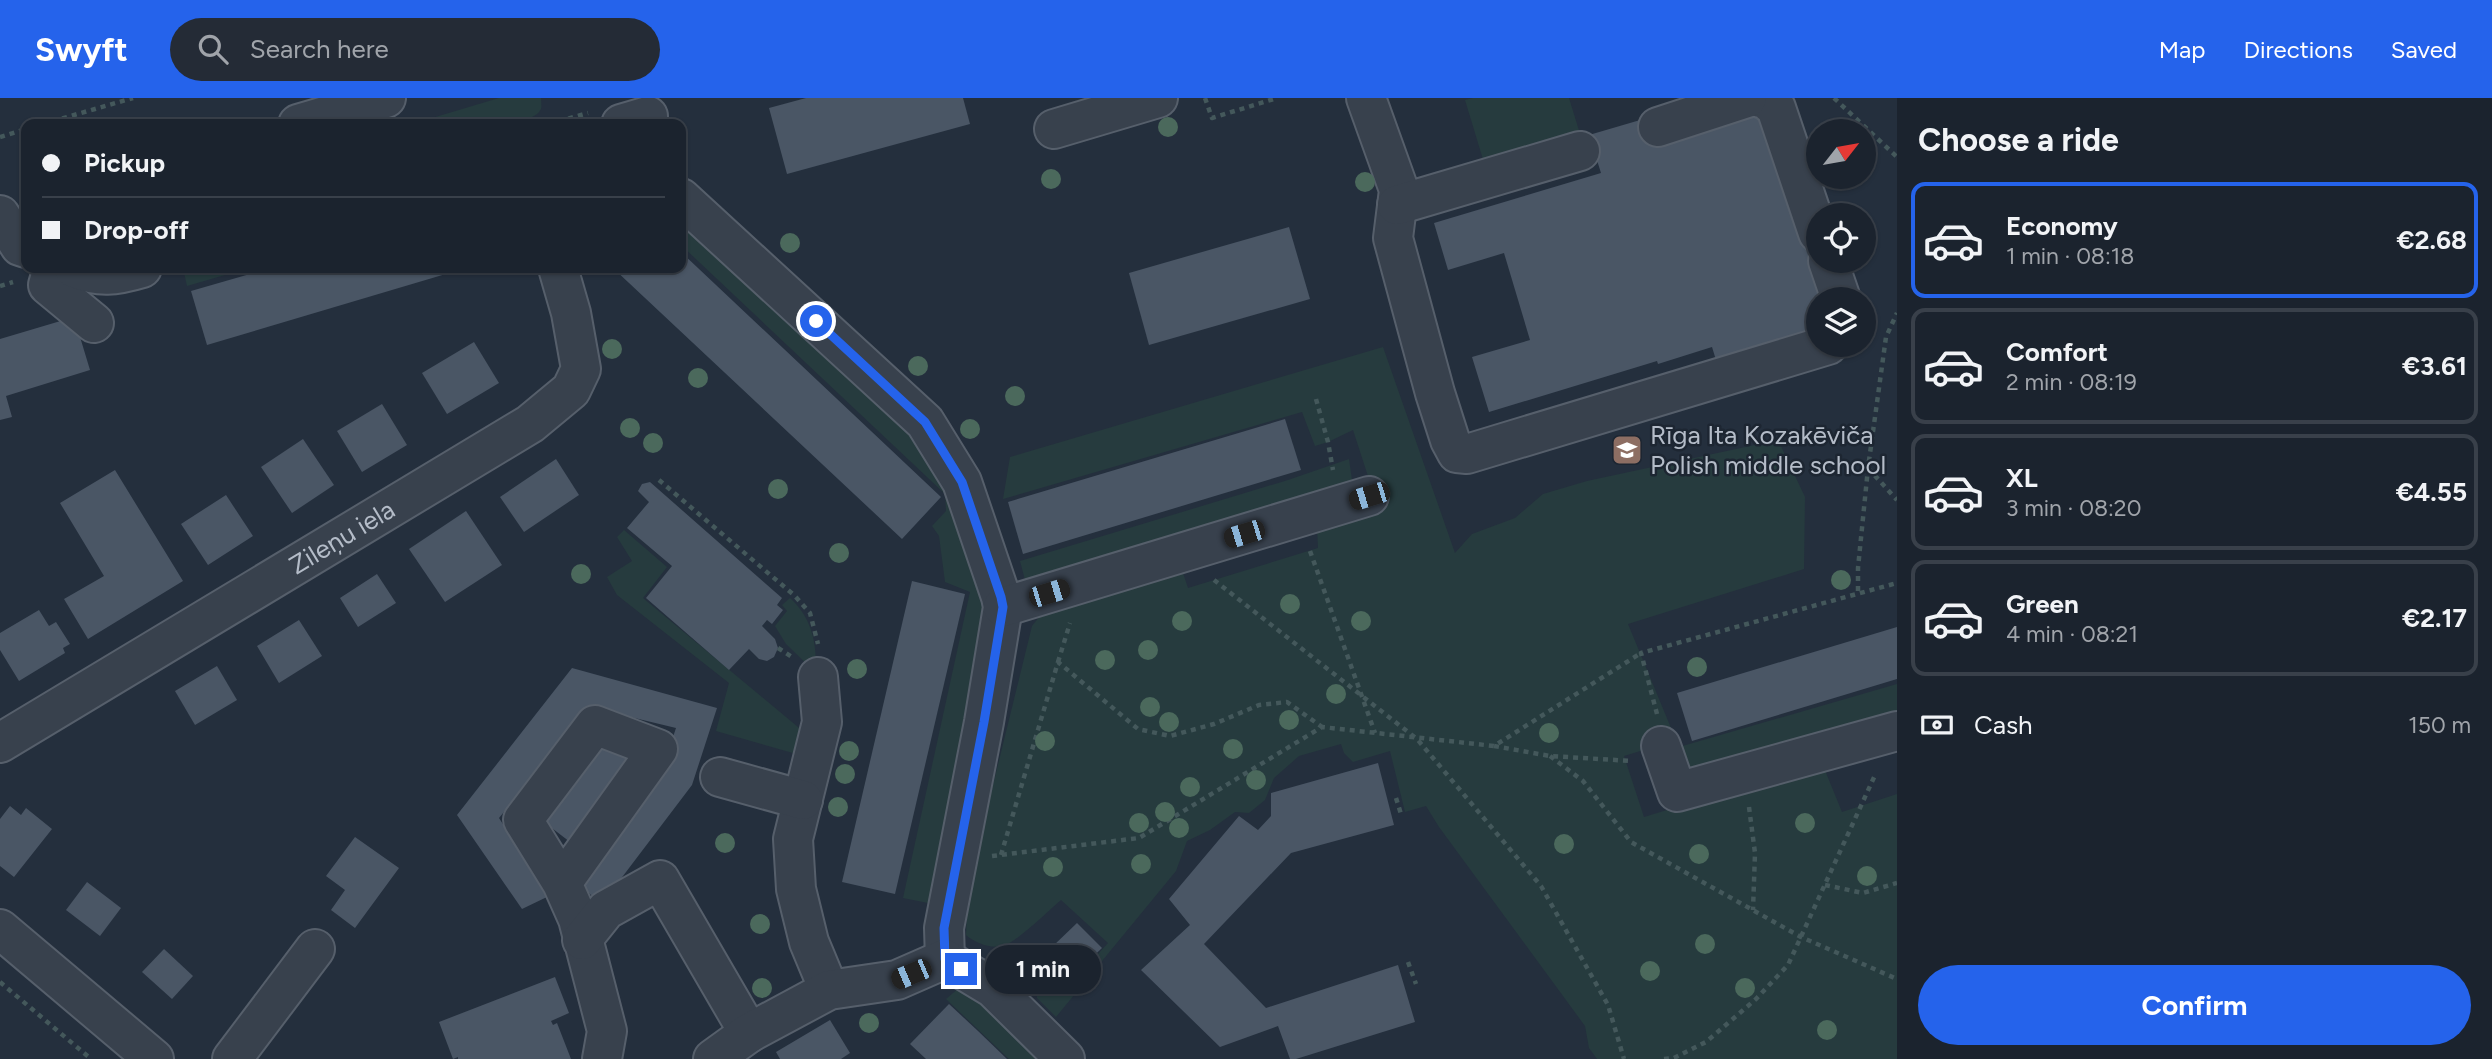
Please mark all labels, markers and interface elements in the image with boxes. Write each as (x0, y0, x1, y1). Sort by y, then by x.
search box (170, 18, 660, 81)
text: Swyft (35, 30, 128, 69)
icon: search (194, 30, 232, 68)
text: Search here (250, 33, 389, 65)
text: Map (2159, 35, 2205, 64)
text: Directions (2243, 35, 2353, 64)
text: Saved (2391, 35, 2457, 64)
north arrow (1806, 119, 1876, 189)
map controls (1806, 119, 1876, 357)
text: Choose a ride (1918, 121, 2119, 159)
text: Pickup (84, 147, 165, 179)
button: locate (1806, 203, 1876, 273)
icon: car (1922, 209, 1985, 272)
text: Economy (2006, 210, 2118, 242)
text: Drop-off (84, 214, 189, 246)
text: €2.68 (2396, 224, 2467, 256)
text: 1 min · 08:18 (2006, 242, 2134, 270)
button: layers (1806, 287, 1876, 357)
route start (800, 305, 832, 337)
icon: car (1922, 335, 1985, 398)
text: Comfort (2006, 336, 2108, 368)
text: €3.61 (2402, 350, 2467, 382)
text: 2 min · 08:19 (2006, 368, 2137, 396)
place label: Rīga Ita Kozakēviča Polish middle school (1650, 419, 1886, 481)
school or university icon: Rīga Ita Kozakēviča Polish middle school (1610, 433, 1644, 467)
icon: car (1922, 461, 1985, 524)
text: XL (2006, 462, 2038, 494)
text: €4.55 (2396, 476, 2467, 508)
car (1346, 480, 1393, 512)
street label: Zileņu iela (283, 493, 400, 581)
text: 3 min · 08:20 (2006, 494, 2141, 522)
car (1221, 518, 1268, 550)
car (1026, 577, 1073, 609)
icon: car (1922, 587, 1985, 650)
text: Green (2006, 588, 2079, 620)
text: €2.17 (2402, 602, 2467, 634)
text: 4 min · 08:21 (2006, 620, 2138, 648)
icon: cash (1918, 706, 1956, 744)
text: Cash (1974, 709, 2033, 741)
text: 150 m (2408, 711, 2471, 739)
callout: 1 min (986, 944, 1101, 994)
route end (945, 953, 977, 985)
text: 1 min (1016, 955, 1070, 983)
car (888, 956, 935, 992)
button: Confirm (1918, 965, 2471, 1045)

